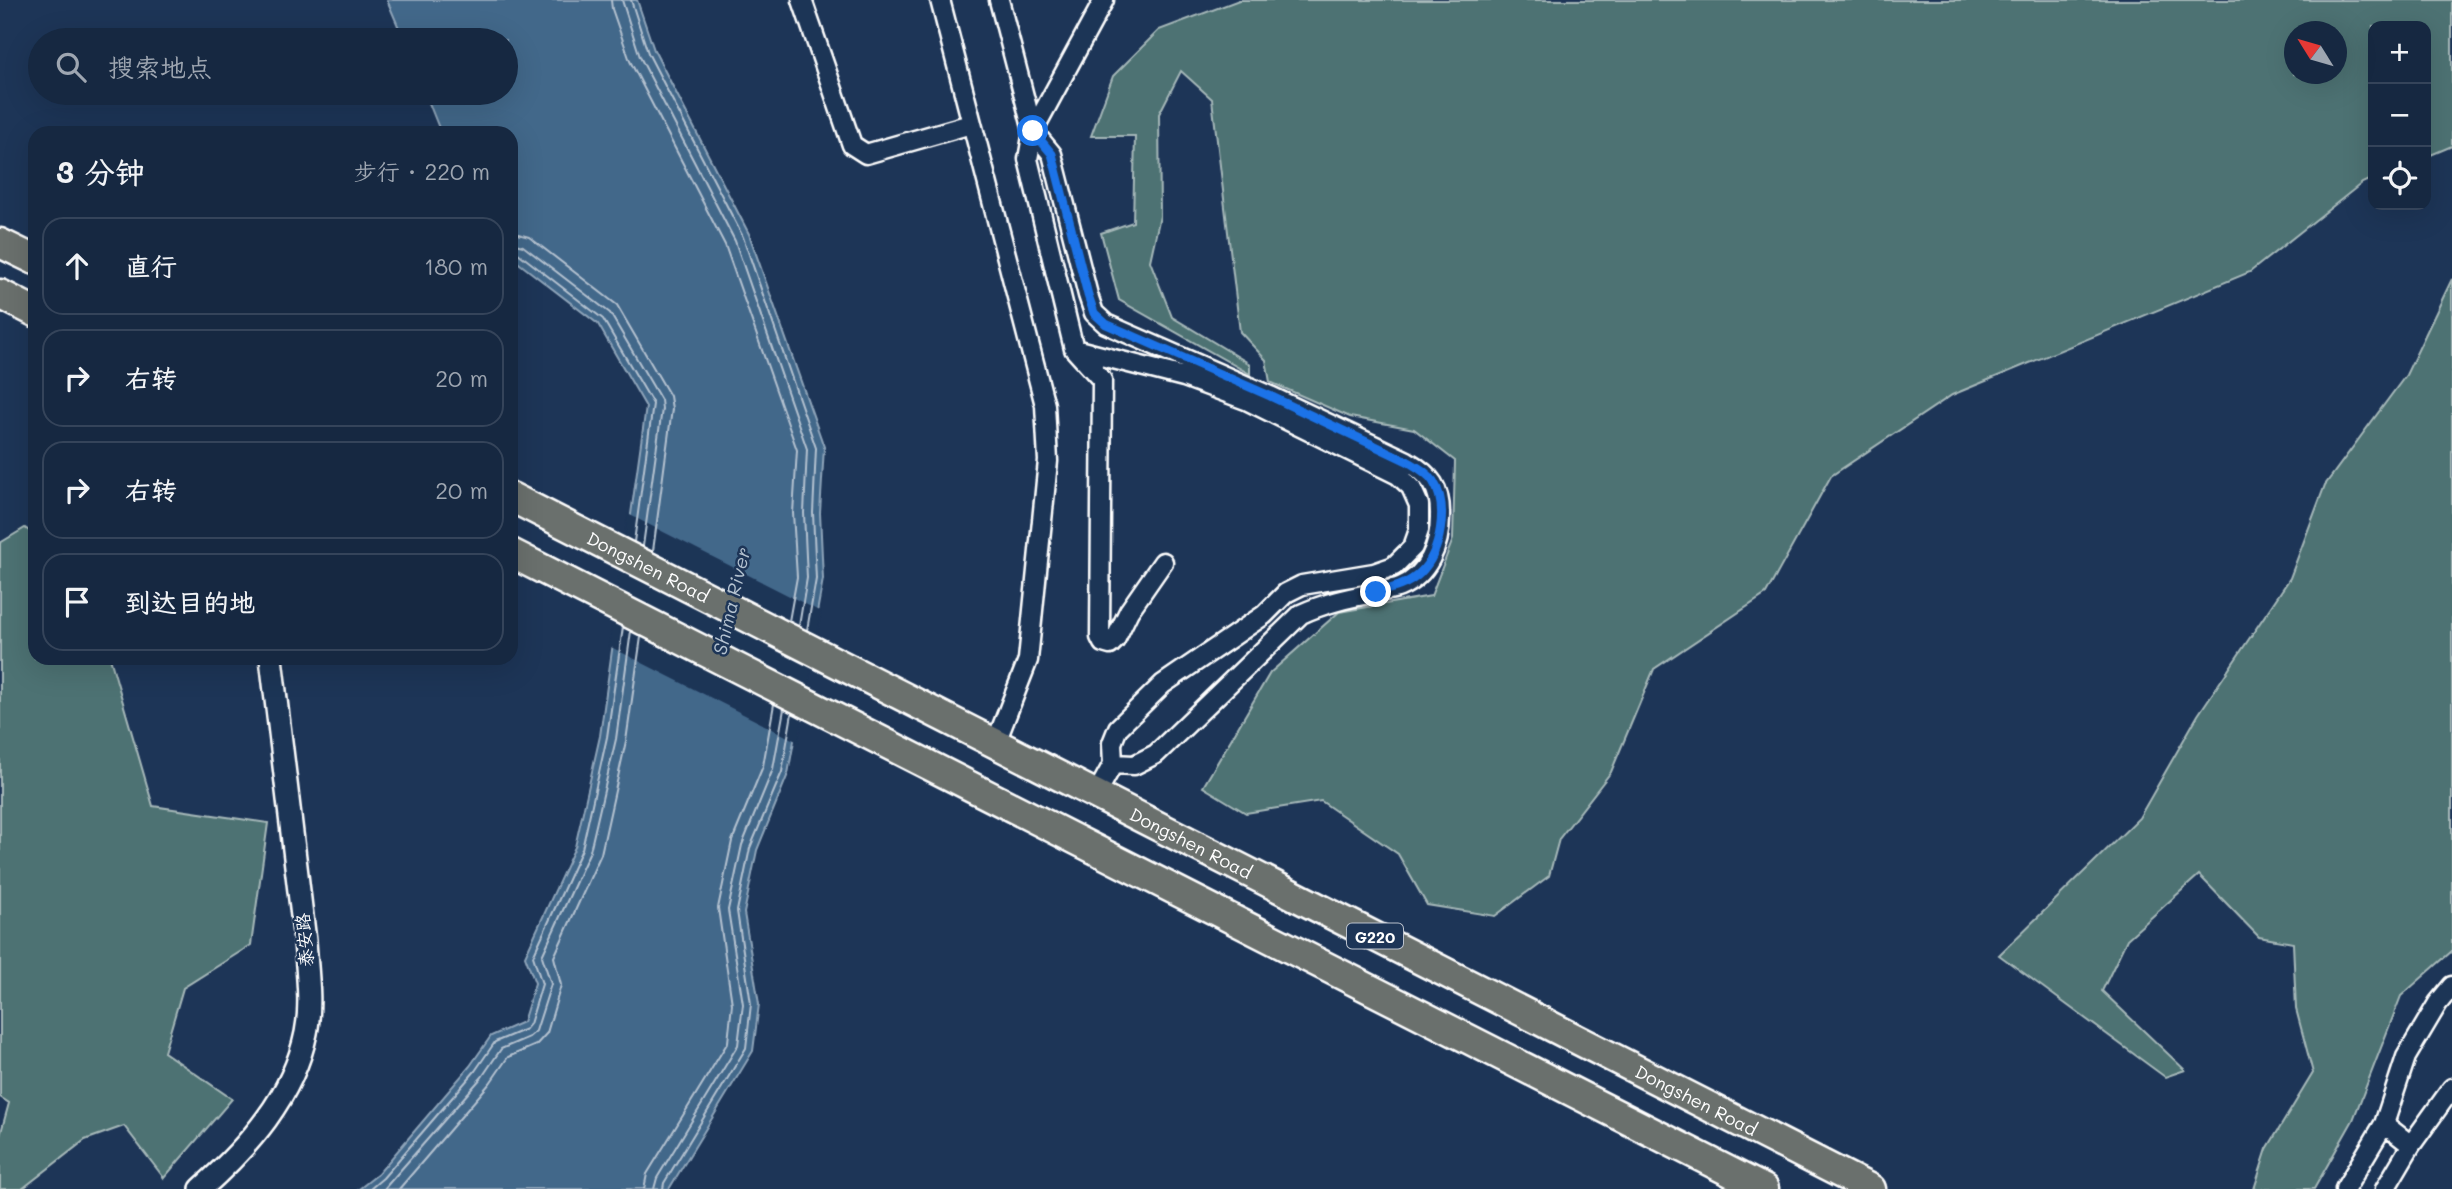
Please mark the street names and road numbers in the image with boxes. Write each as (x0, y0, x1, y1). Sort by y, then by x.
street label: Dongshen Road (583, 526, 713, 608)
street label: Dongshen Road (1126, 802, 1256, 884)
street label: 泰安路 (290, 912, 318, 968)
road number: G220 (1347, 924, 1403, 948)
street label: Dongshen Road (1631, 1059, 1762, 1141)

